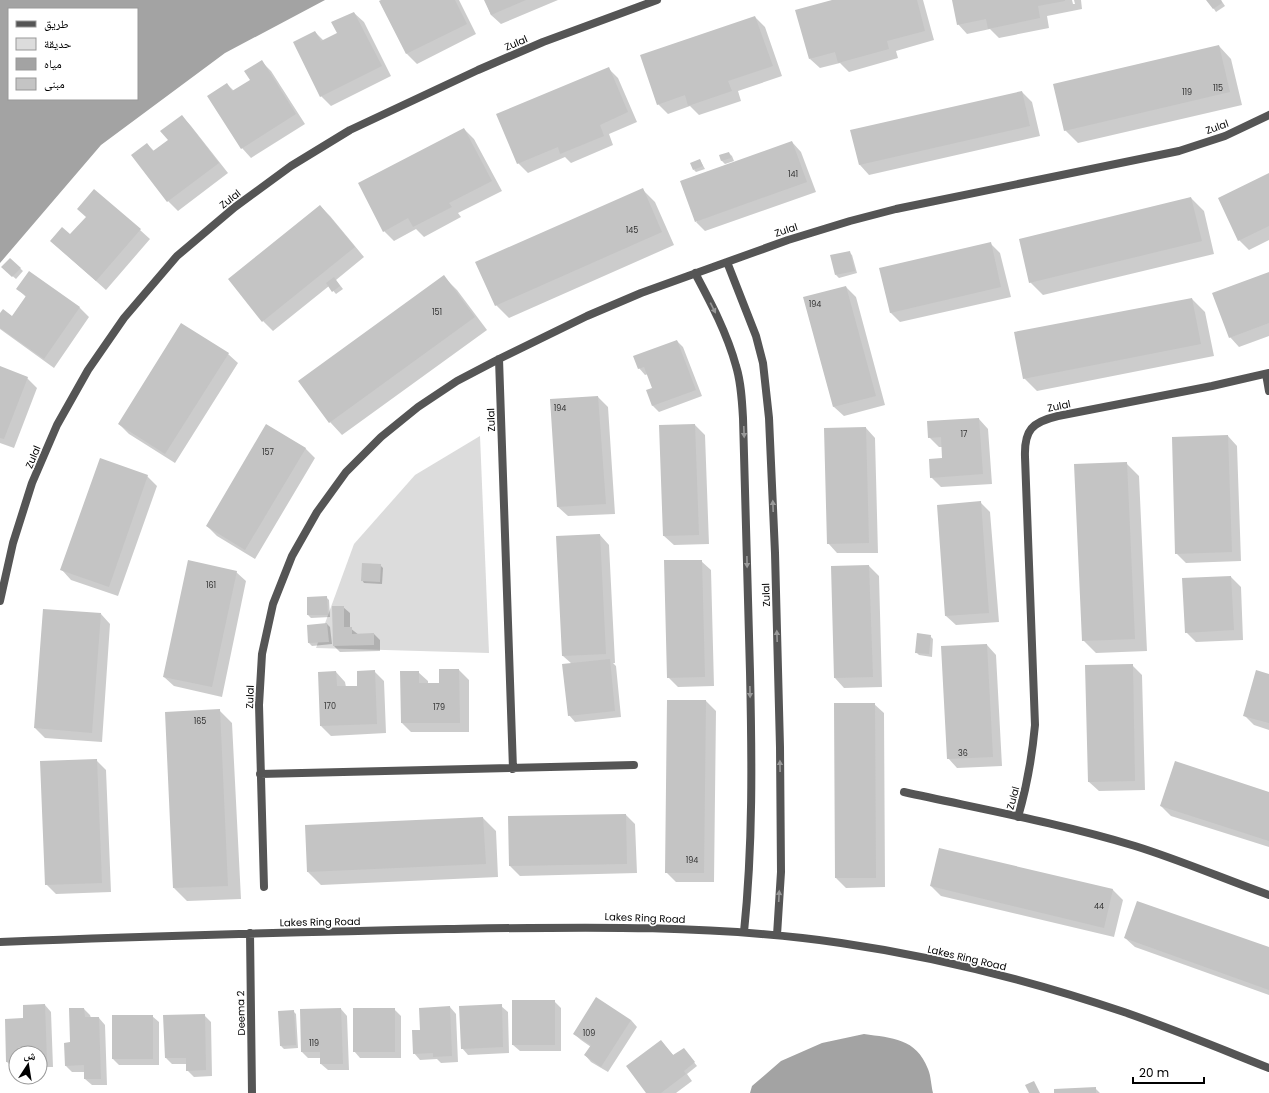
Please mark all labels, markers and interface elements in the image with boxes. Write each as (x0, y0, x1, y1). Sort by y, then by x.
legend (8, 8, 138, 100)
text: طريق (44, 15, 69, 32)
street label: Zulal (502, 32, 530, 54)
text: حديقة (44, 35, 72, 52)
text: مياه (44, 55, 62, 72)
text: مبنى (44, 75, 65, 92)
house number: 115 (1213, 83, 1223, 94)
house number: 119 (1182, 87, 1192, 98)
street label: Zulal (1203, 116, 1231, 138)
house number: 141 (788, 169, 798, 180)
street label: Zulal (216, 186, 244, 212)
street label: Zulal (773, 219, 799, 241)
house number: 145 (626, 225, 638, 236)
house number: 194 (809, 299, 821, 310)
one-way arrow (710, 302, 716, 313)
house number: 151 (432, 307, 442, 318)
street label: Zulal (1046, 396, 1072, 416)
house number: 194 (554, 403, 566, 414)
street label: Zulal (483, 408, 499, 432)
one-way arrow (741, 426, 747, 439)
house number: 17 (961, 429, 968, 440)
street label: Zulal (22, 443, 44, 471)
house number: 157 (262, 447, 275, 458)
one-way arrow (770, 499, 776, 512)
one-way arrow (744, 556, 751, 568)
house number: 161 (206, 580, 216, 591)
street label: Zulal (758, 583, 774, 607)
one-way arrow (774, 629, 780, 642)
street label: Zulal (242, 685, 258, 709)
one-way arrow (747, 686, 753, 699)
house number: 170 (324, 701, 336, 712)
house number: 179 (433, 702, 445, 713)
house number: 165 (194, 716, 206, 727)
house number: 36 (958, 748, 968, 759)
one-way arrow (777, 760, 784, 772)
street label: Zulal (1003, 785, 1023, 811)
house number: 194 (686, 855, 698, 866)
one-way arrow (776, 890, 783, 902)
house number: 44 (1094, 901, 1104, 912)
street label: Lakes Ring Road (604, 909, 686, 927)
street label: Lakes Ring Road (280, 914, 360, 930)
street label: Lakes Ring Road (926, 942, 1008, 974)
street label: Deema 2 (233, 990, 249, 1036)
house number: 109 (583, 1028, 595, 1039)
house number: 119 (309, 1038, 319, 1049)
north arrow (8, 1045, 48, 1085)
text: ش (23, 1046, 38, 1064)
scale bar (1133, 1059, 1204, 1085)
text: 20 m (1139, 1064, 1169, 1081)

